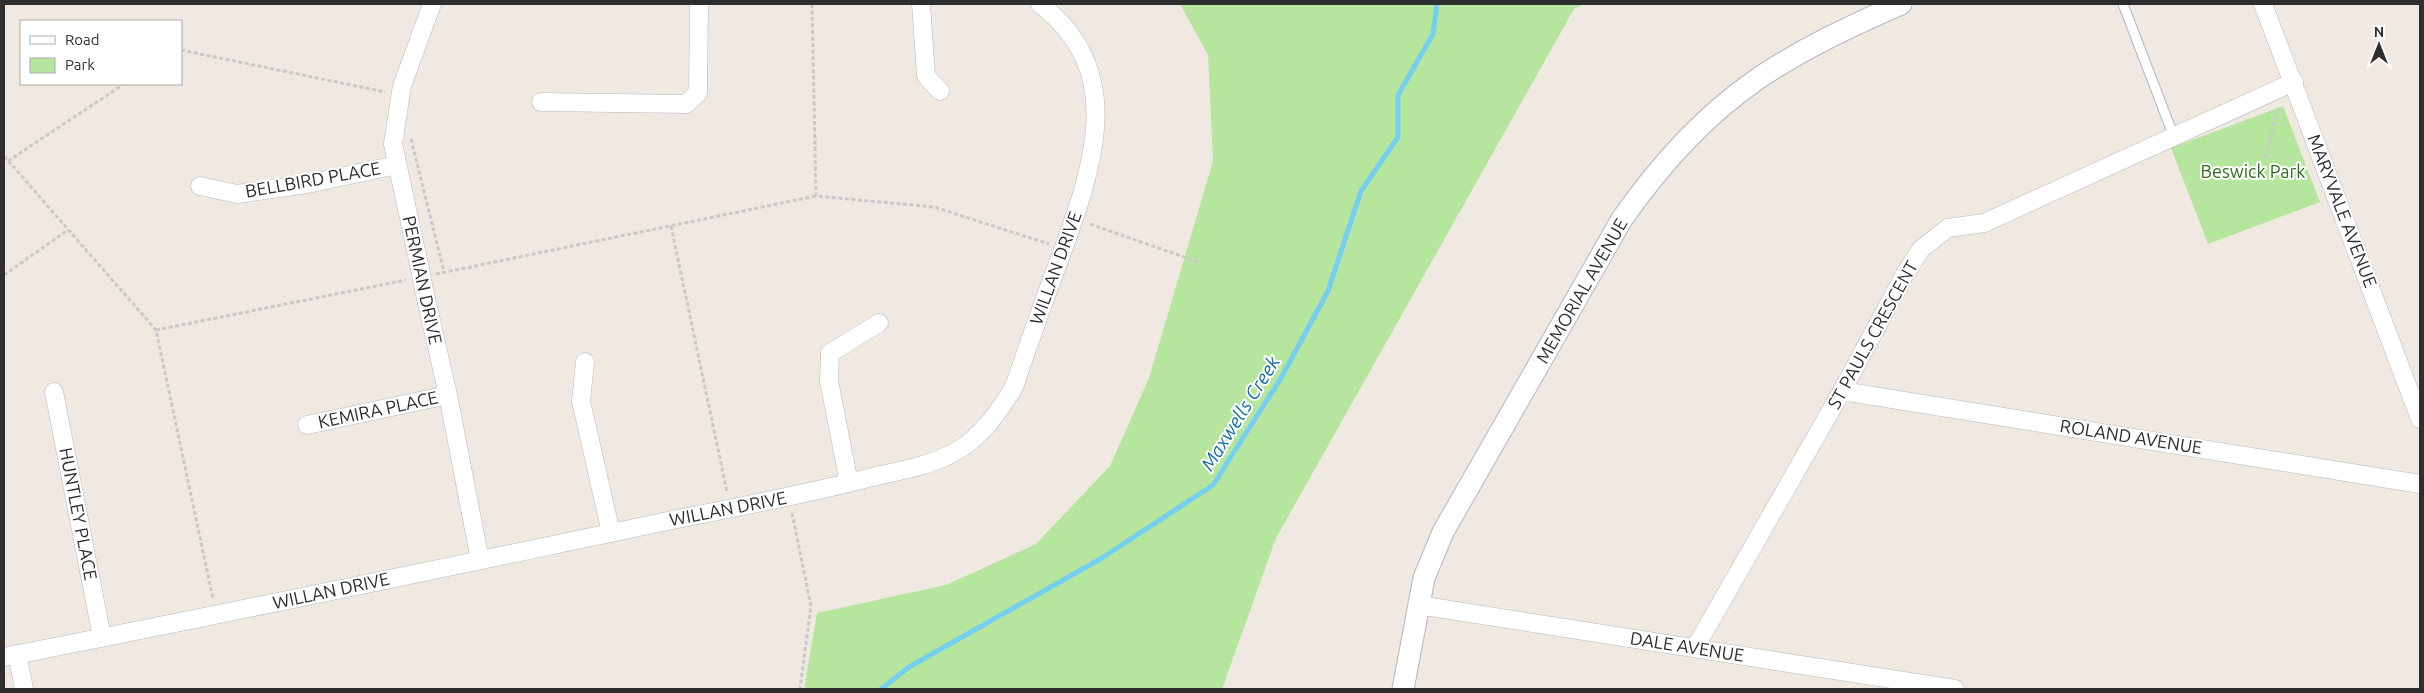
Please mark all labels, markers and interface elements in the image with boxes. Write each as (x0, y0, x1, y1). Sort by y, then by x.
legend (20, 20, 182, 85)
north arrow (2354, 20, 2404, 70)
text: N (2374, 24, 2384, 40)
text: Road (65, 31, 100, 48)
text: Park (65, 56, 95, 73)
street label: MARYVALE AVENUE (2304, 131, 2381, 290)
street label: BELLBIRD PLACE (244, 157, 382, 201)
park label: Beswick Park (2201, 161, 2305, 181)
street label: WILLAN DRIVE (1025, 208, 1085, 327)
street label: PERMIAN DRIVE (400, 214, 446, 346)
street label: MEMORIAL AVENUE (1532, 215, 1631, 366)
street label: ST PAULS CRESCENT (1823, 257, 1921, 412)
water label: Maxwells Creek (1196, 351, 1284, 474)
street label: KEMIRA PLACE (316, 387, 440, 431)
street label: ROLAND AVENUE (2059, 415, 2204, 457)
street label: HUNTLEY PLACE (56, 446, 102, 582)
street label: WILLAN DRIVE (668, 487, 788, 529)
street label: WILLAN DRIVE (271, 568, 391, 612)
street label: DALE AVENUE (1629, 627, 1746, 665)

